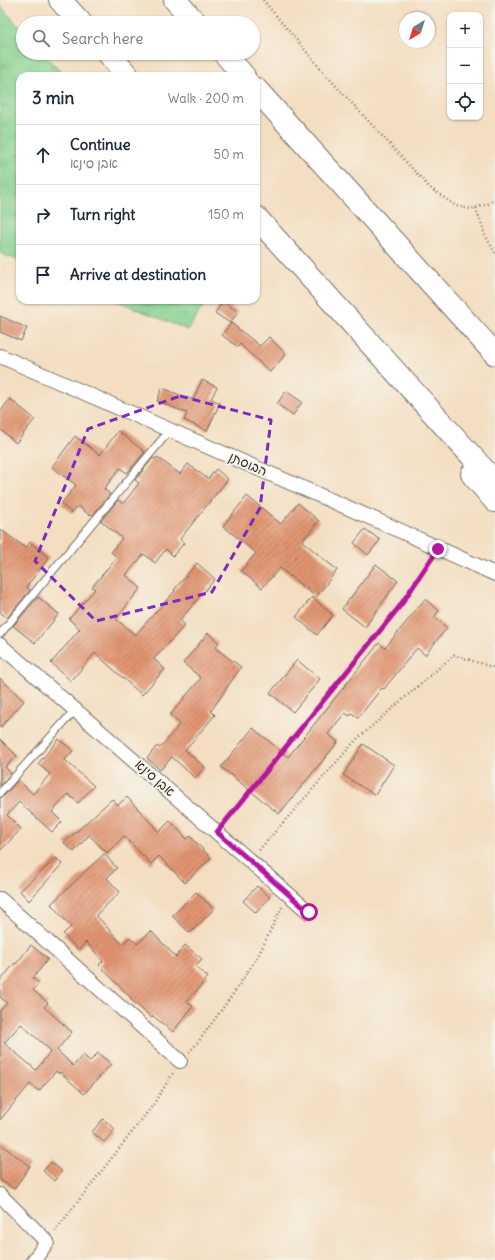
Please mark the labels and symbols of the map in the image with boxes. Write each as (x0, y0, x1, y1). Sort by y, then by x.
north arrow (399, 12, 435, 48)
street label: הבוסתן (226, 448, 270, 480)
route end (429, 540, 447, 558)
street label: אבן סינא (131, 756, 179, 800)
route start (300, 903, 318, 921)

